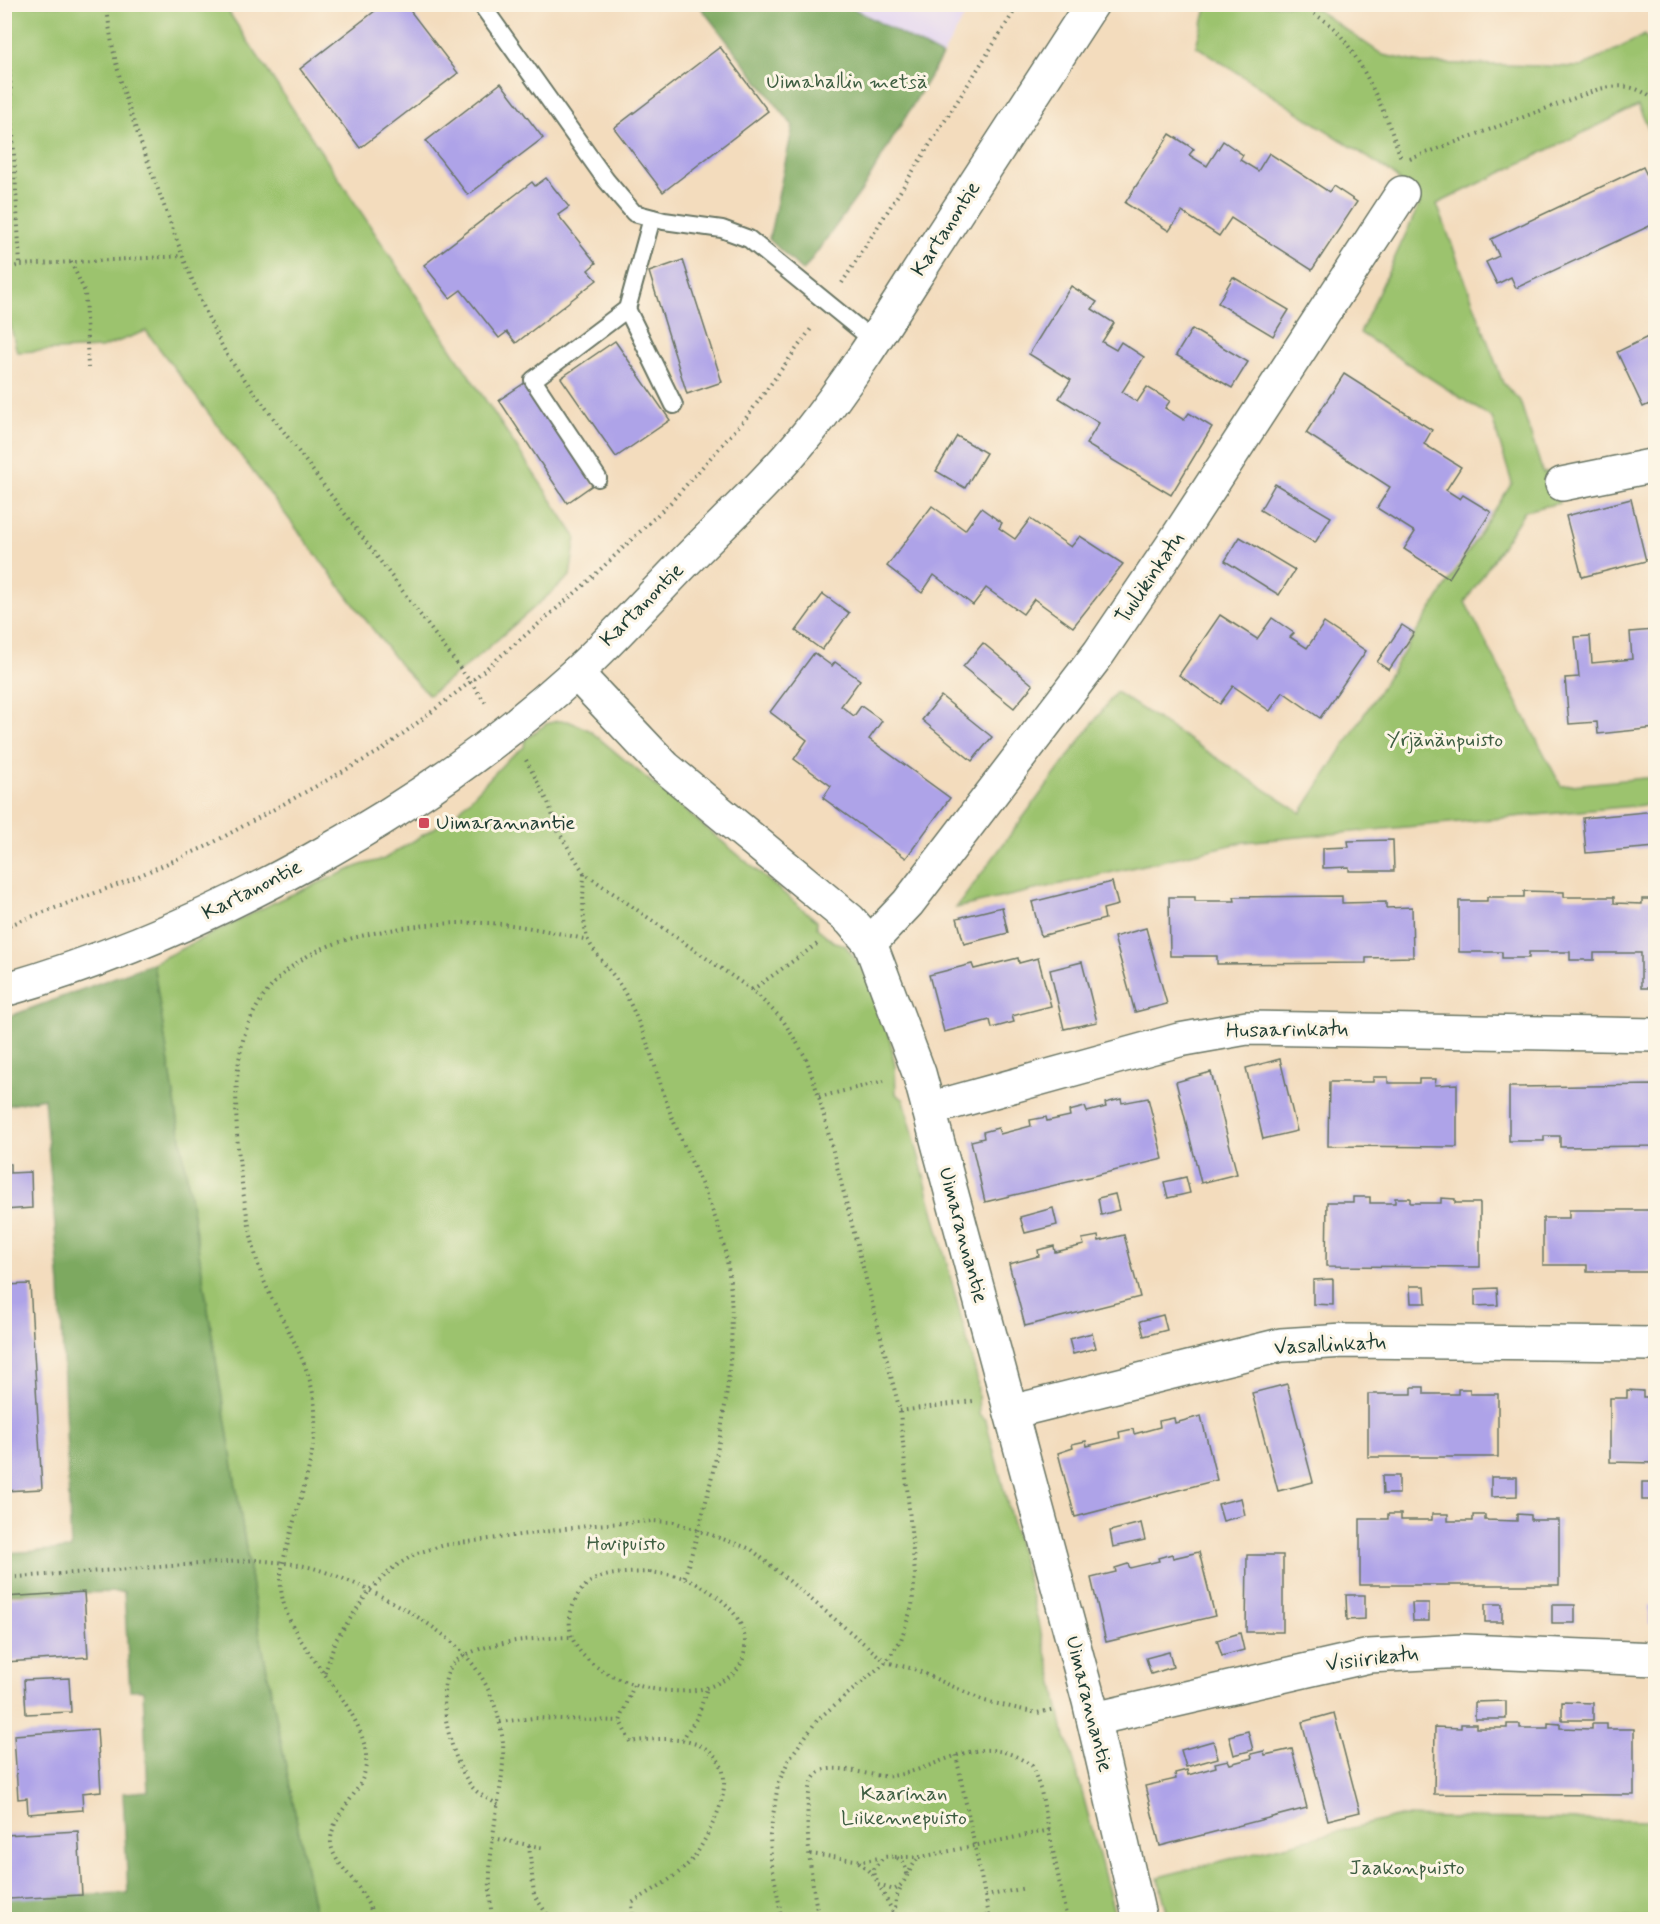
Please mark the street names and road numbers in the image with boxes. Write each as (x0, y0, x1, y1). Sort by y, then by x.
street label: Kartanontie (905, 176, 987, 282)
street label: Tuulikinkatu (1109, 527, 1191, 629)
street label: Kartanontie (594, 557, 690, 653)
street label: Kartanontie (197, 853, 307, 927)
street label: Husaarinkatu (1226, 1015, 1348, 1045)
street label: Uimarannantie (931, 1164, 995, 1306)
street label: Vasallinkatu (1273, 1328, 1387, 1362)
street label: Uimarannantie (1059, 1633, 1119, 1775)
street label: Visiirikatu (1324, 1639, 1420, 1679)

